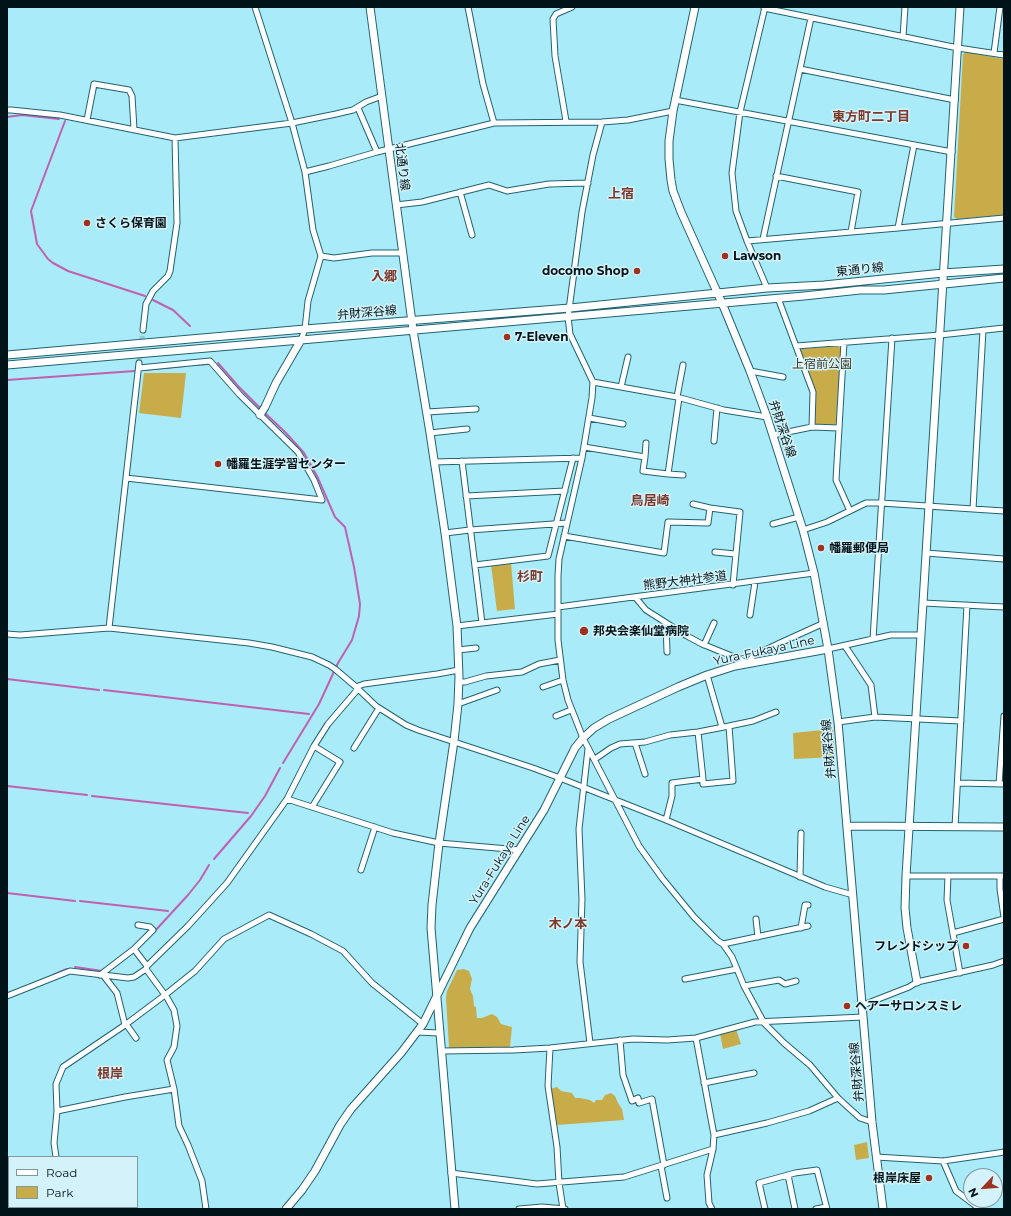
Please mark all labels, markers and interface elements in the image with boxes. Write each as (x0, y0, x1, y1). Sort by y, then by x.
district label: 東方町二丁目 (832, 109, 910, 125)
street label: 北通り線 (392, 142, 412, 192)
district label: 上宿 (608, 186, 634, 202)
place label: さくら保育園 (95, 216, 167, 230)
marker: さくら保育園 (82, 218, 92, 228)
place label: Lawson (733, 249, 781, 263)
marker: Lawson (720, 251, 730, 261)
street label: 東通り線 (835, 260, 885, 280)
place label: docomo Shop (542, 264, 629, 278)
marker: docomo Shop (632, 266, 642, 276)
district label: 入郷 (371, 269, 397, 285)
street label: 弁財深谷線 (336, 303, 398, 323)
place label: 7-Eleven (515, 330, 568, 344)
marker: 7-Eleven (502, 332, 512, 342)
park label: 上宿前公園 (792, 357, 852, 371)
street label: 弁財深谷線 (765, 398, 799, 460)
place label: 幡羅生涯学習センター (226, 457, 346, 471)
marker: 幡羅生涯学習センター (213, 459, 223, 469)
district label: 鳥居崎 (631, 493, 669, 509)
place label: 幡羅郵便局 (829, 541, 889, 555)
marker: 幡羅郵便局 (816, 543, 826, 553)
district label: 杉町 (517, 569, 543, 585)
street label: 熊野大神社参道 (642, 569, 728, 593)
place label: 邦央会楽仙堂病院 (593, 624, 689, 638)
marker: 邦央会楽仙堂病院 (578, 625, 590, 637)
street label: Yura-Fukaya Line (712, 633, 816, 669)
street label: 弁財深谷線 (819, 718, 839, 780)
street label: Yura-Fukaya Line (467, 813, 533, 907)
district label: 木ノ本 (549, 916, 587, 932)
place label: フレンドシップ (874, 939, 958, 953)
marker: フレンドシップ (961, 941, 971, 951)
place label: ヘアーサロンスミレ (855, 999, 962, 1013)
marker: ヘアーサロンスミレ (842, 1001, 852, 1011)
street label: 弁財深谷線 (847, 1041, 867, 1103)
district label: 根岸 (97, 1066, 123, 1082)
legend (8, 1156, 138, 1208)
text: Road (46, 1165, 77, 1180)
north arrow (963, 1168, 1003, 1208)
place label: 根岸床屋 (873, 1171, 921, 1185)
marker: 根岸床屋 (924, 1173, 934, 1183)
text: Park (46, 1185, 73, 1200)
text: N (965, 1186, 981, 1200)

